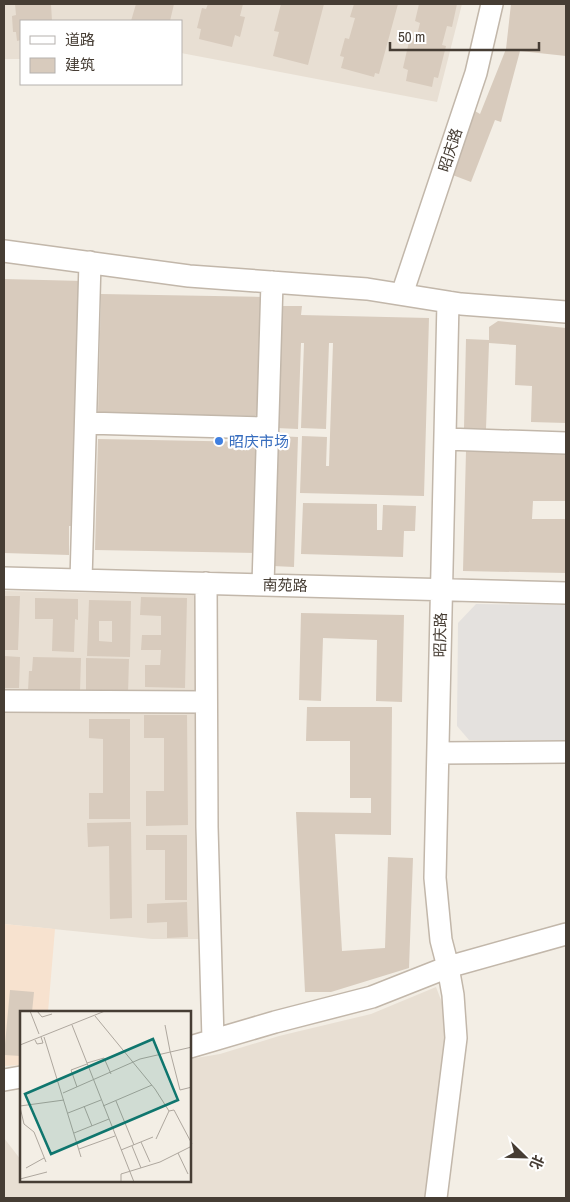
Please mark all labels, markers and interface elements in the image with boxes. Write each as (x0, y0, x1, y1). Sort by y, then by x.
legend (20, 20, 182, 85)
scale bar (390, 20, 539, 52)
text: 50 m (398, 26, 425, 47)
text: 道路 (65, 29, 95, 50)
text: 建筑 (65, 54, 95, 75)
street label: 昭庆路 (433, 125, 467, 175)
place label: 昭庆市场 (229, 431, 289, 452)
marker: 昭庆市场 (213, 435, 225, 447)
street label: 南苑路 (262, 574, 308, 596)
street label: 昭庆路 (429, 612, 451, 658)
inset map (20, 1011, 191, 1182)
north arrow (500, 1132, 550, 1182)
text: 北 (526, 1152, 548, 1172)

